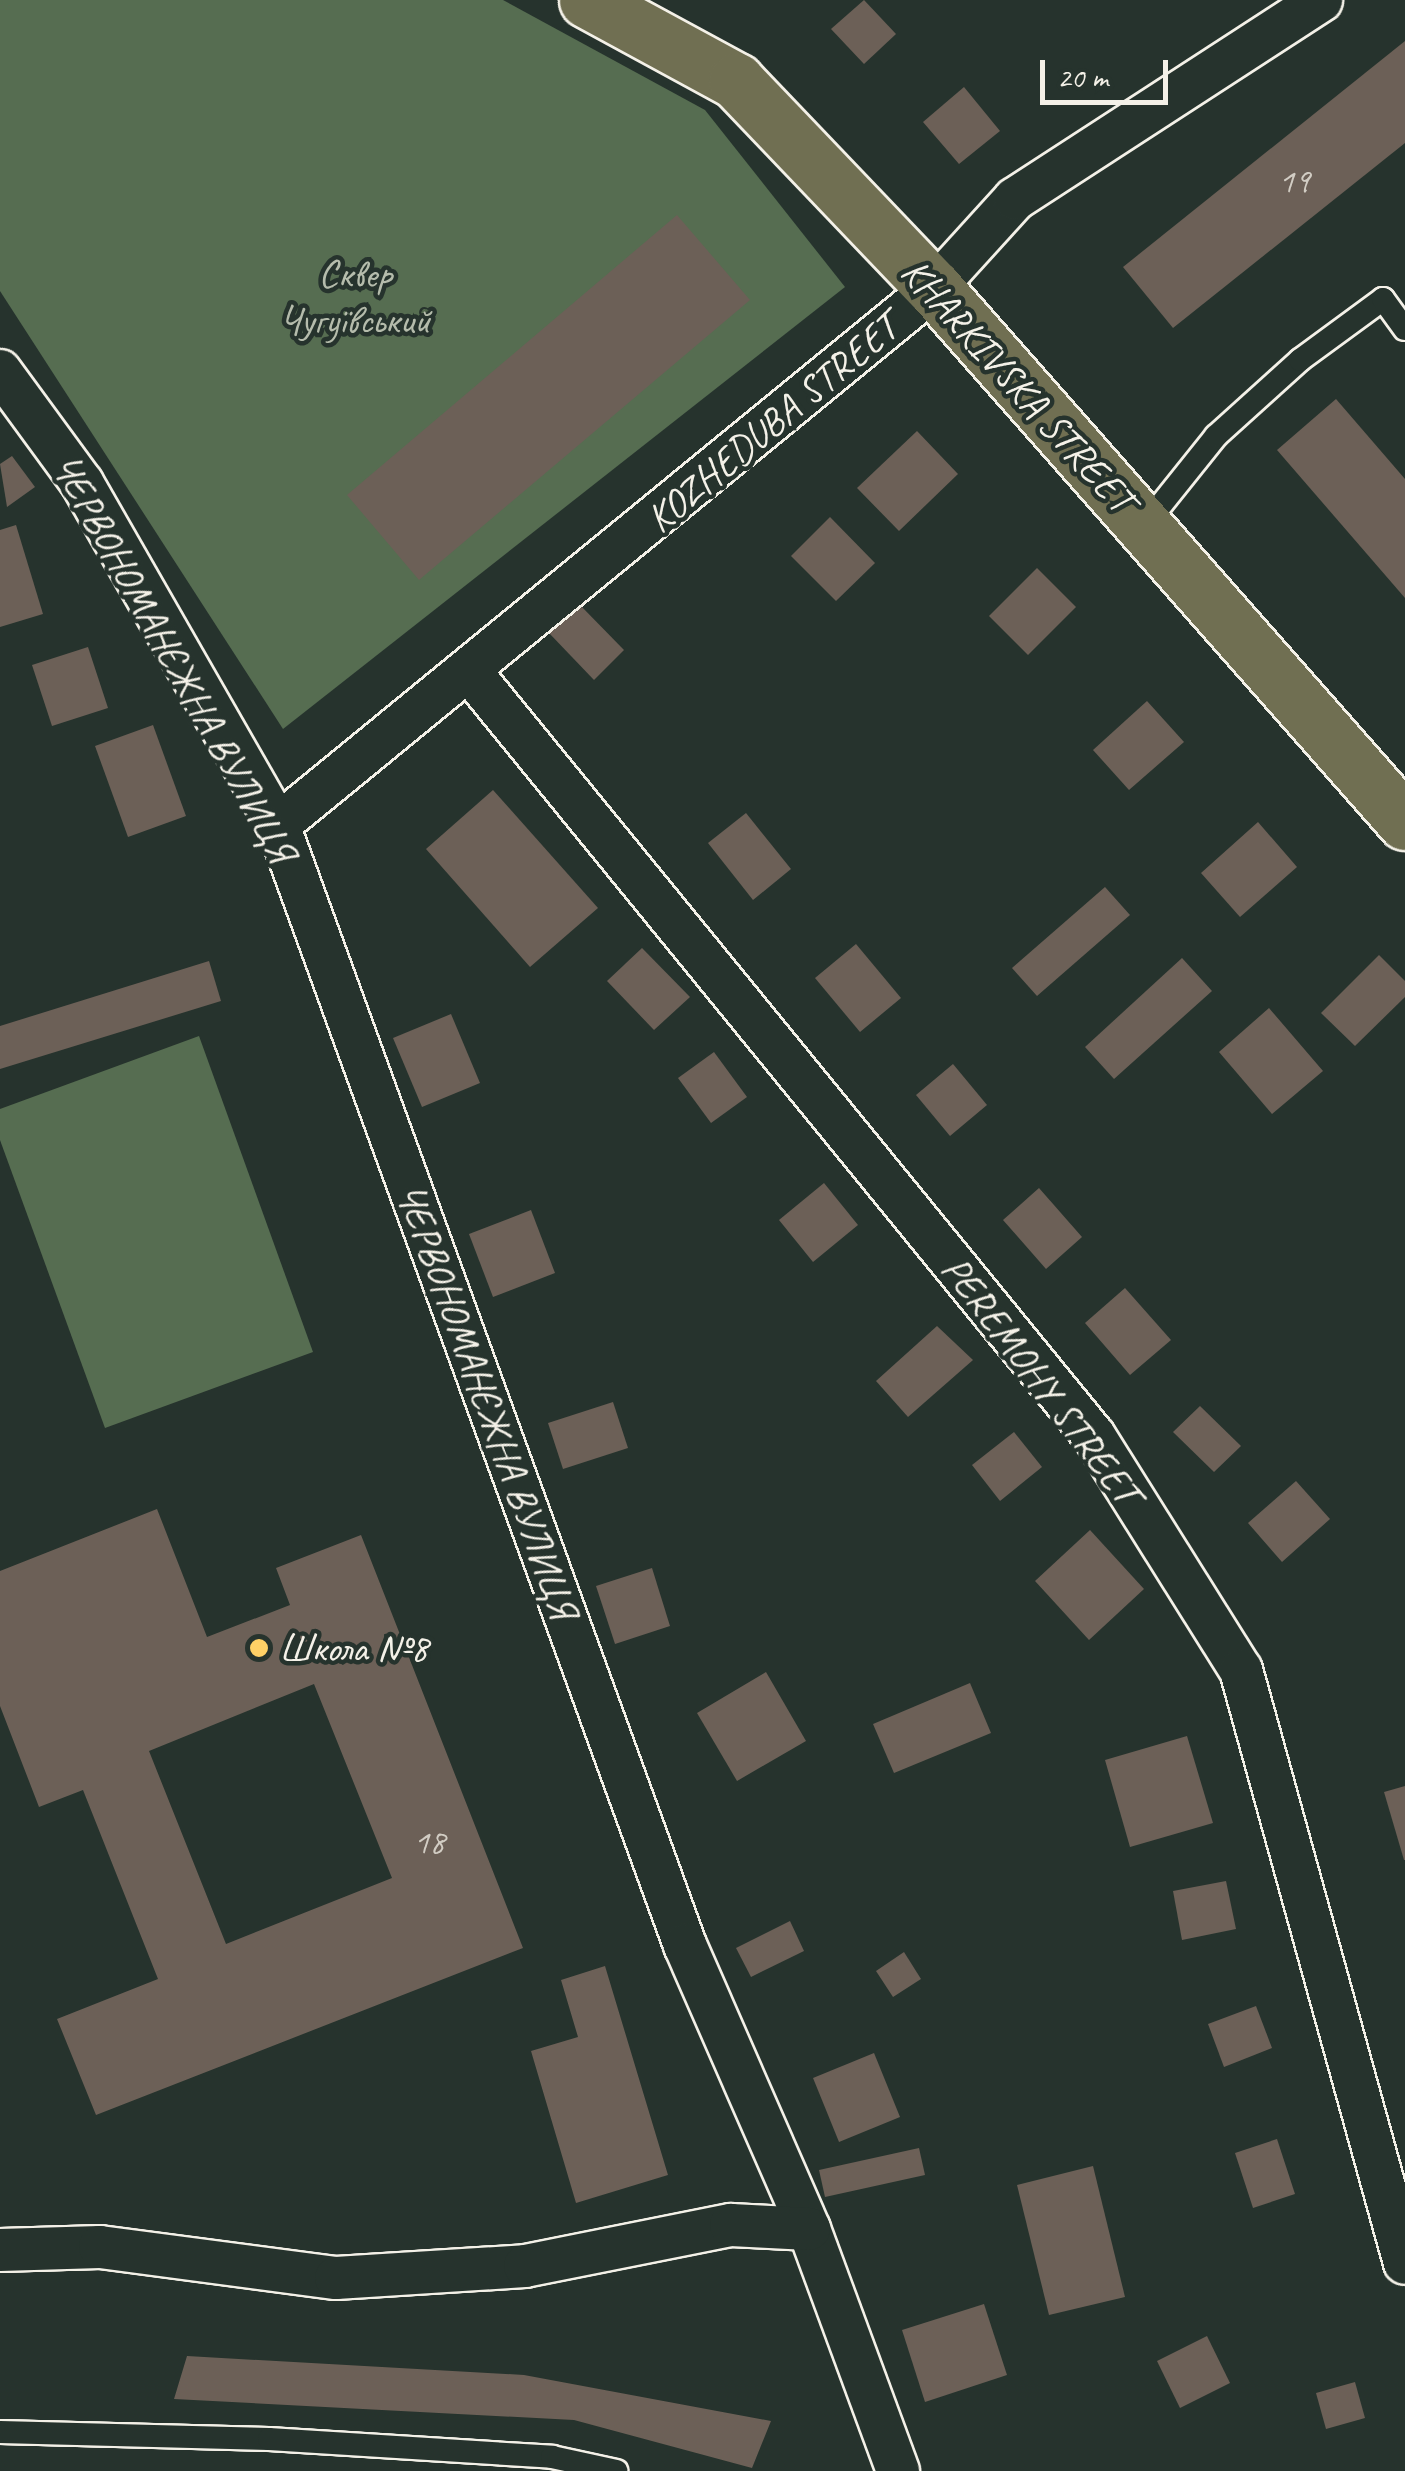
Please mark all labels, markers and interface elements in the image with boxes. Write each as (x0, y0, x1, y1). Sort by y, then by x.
scale bar (1045, 40, 1172, 102)
text: 20 m (1057, 58, 1108, 96)
house number: 19 (1278, 160, 1310, 202)
street label: KHARKIVSKA STREET (892, 248, 1144, 522)
park label: Сквер Чугуївський (279, 250, 431, 344)
street label: KOZHEDUBA STREET (636, 304, 908, 542)
street label: ЧЕРВОНОМАНЄЖНА ВУЛИЦЯ (43, 447, 305, 869)
street label: ЧЕРВОНОМАНЄЖНА ВУЛИЦЯ (387, 1179, 587, 1623)
street label: PEREMOHY STREET (932, 1246, 1150, 1514)
place label: Школа №8 (279, 1624, 428, 1672)
marker: Школа №8 (248, 1637, 270, 1659)
house number: 18 (413, 1821, 445, 1863)

